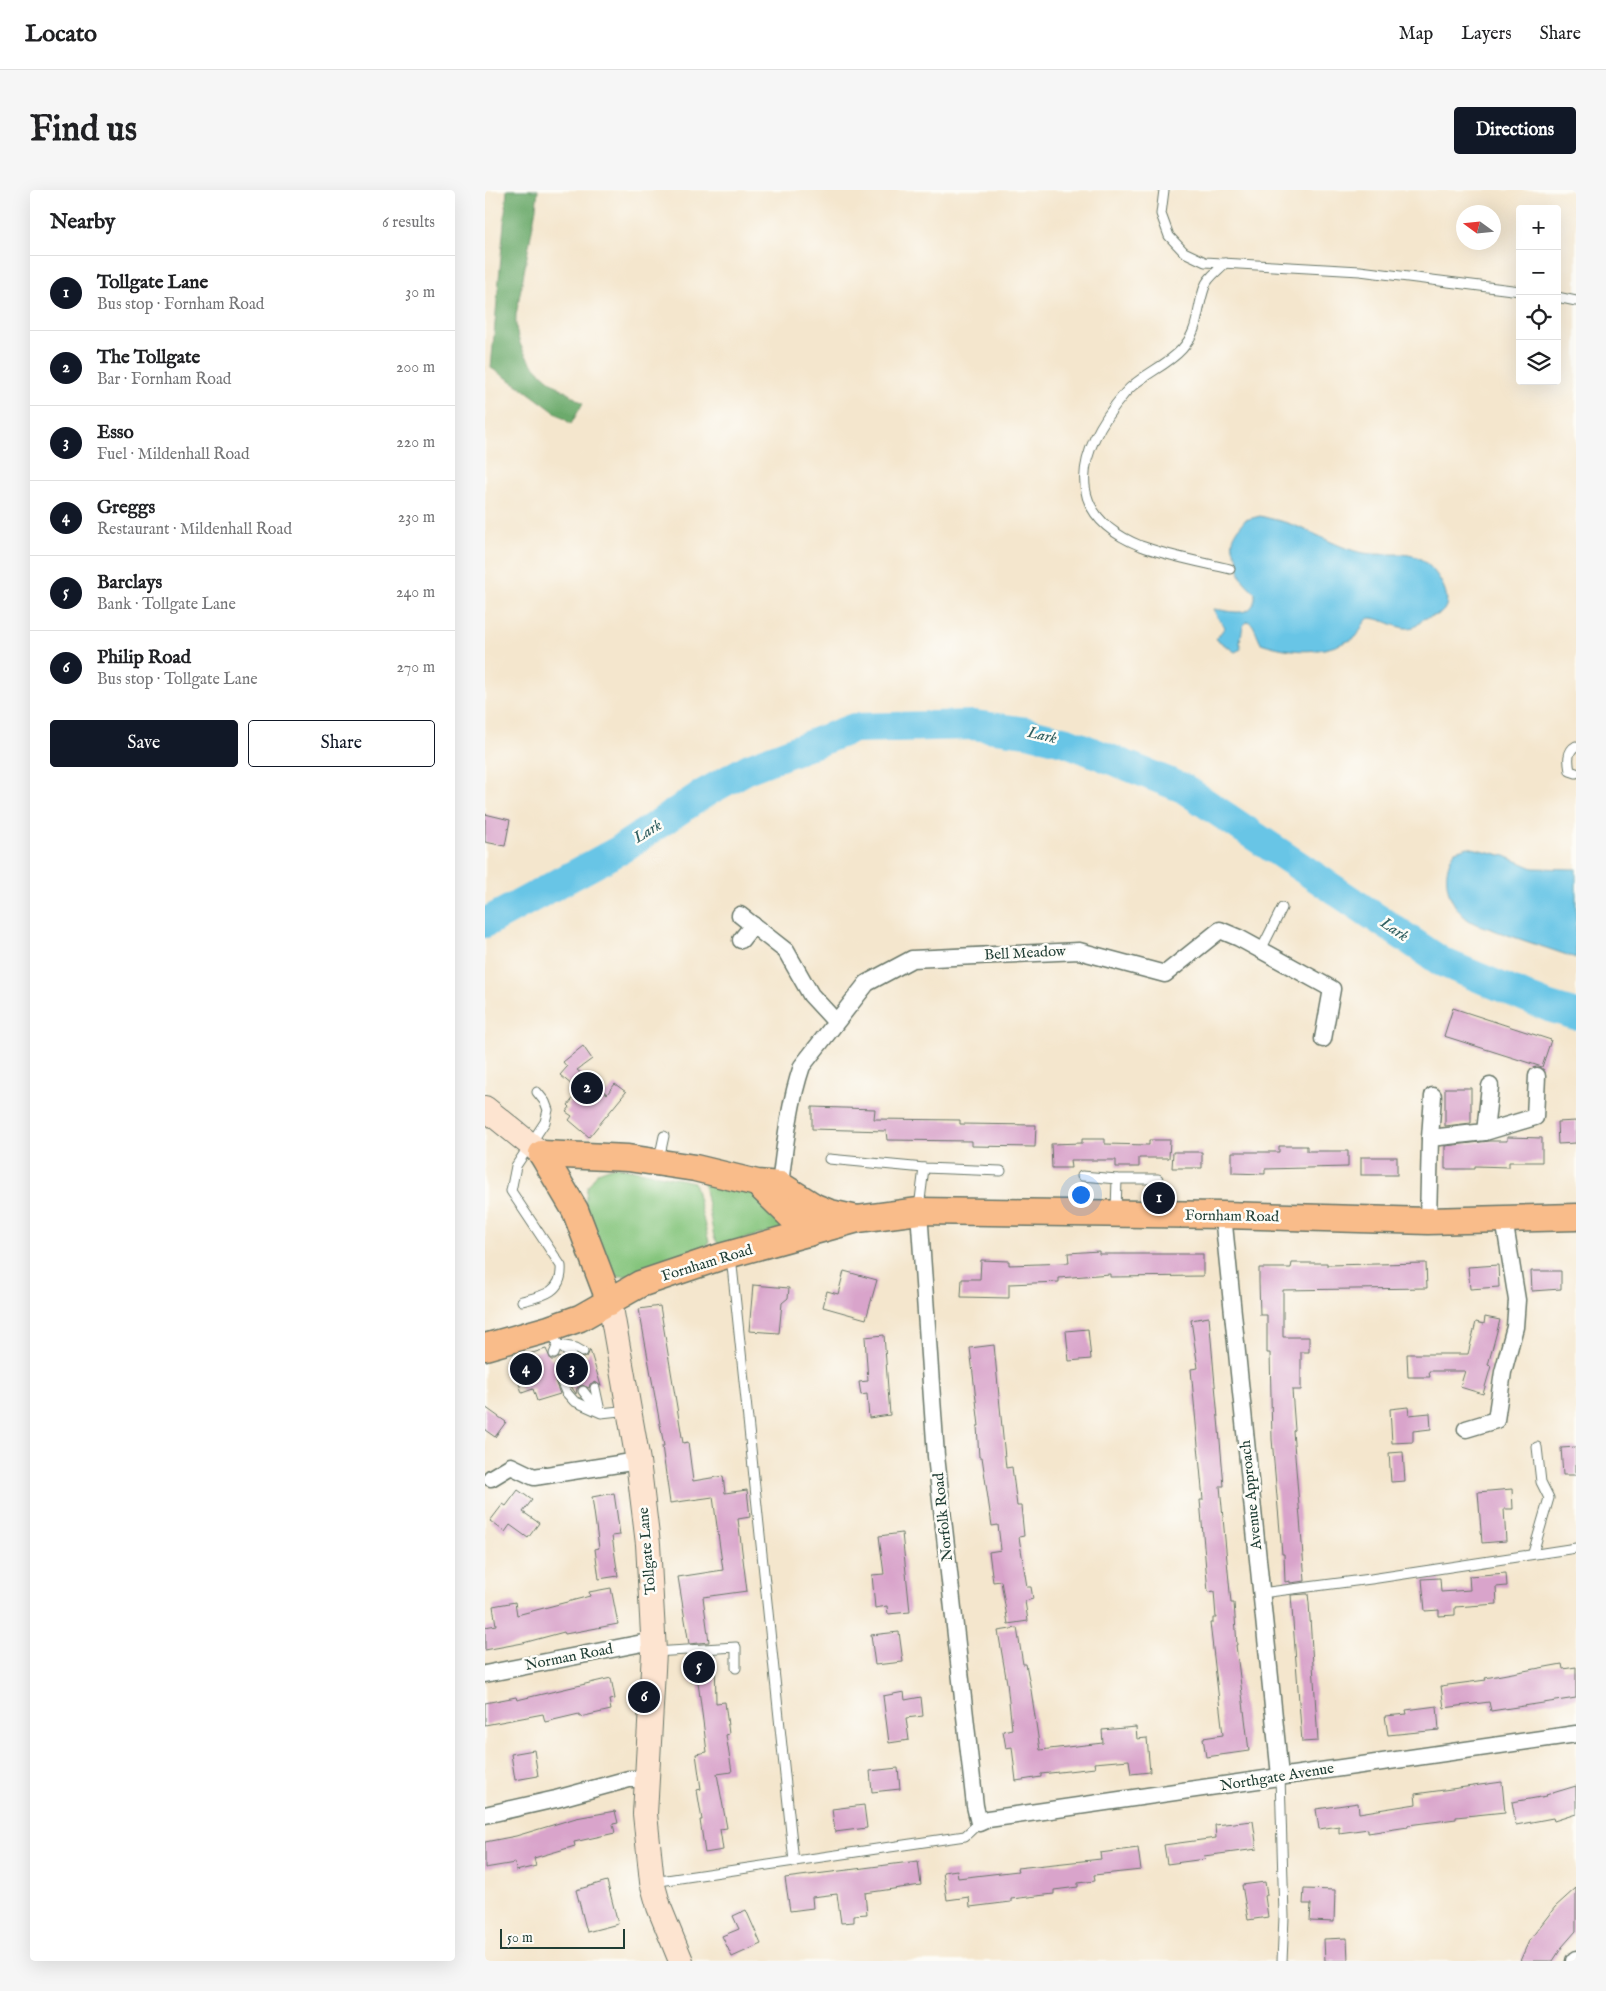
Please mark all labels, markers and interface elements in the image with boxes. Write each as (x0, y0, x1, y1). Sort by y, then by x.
text: Locato (25, 19, 97, 50)
text: Map (1399, 23, 1433, 46)
text: Layers (1461, 23, 1512, 46)
text: Share (1540, 23, 1581, 46)
button: Directions (1454, 107, 1576, 154)
text: Find us (30, 108, 137, 153)
north arrow (1456, 205, 1501, 250)
map controls (1516, 205, 1561, 385)
button: + (1516, 205, 1561, 250)
text: Nearby (50, 209, 115, 236)
text: 6 results (382, 213, 435, 233)
button: − (1516, 250, 1561, 295)
text: Tollgate Lane (97, 271, 208, 295)
text: 1 (63, 283, 69, 303)
text: 30 m (405, 283, 435, 303)
text: Bus stop · Fornham Road (97, 295, 264, 315)
button: locate (1516, 295, 1561, 340)
button: layers (1516, 340, 1561, 385)
text: The Tollgate (97, 346, 200, 370)
text: 2 (62, 358, 70, 378)
text: 200 m (396, 358, 435, 378)
text: Bar · Fornham Road (97, 370, 231, 390)
text: Esso (97, 421, 134, 445)
text: 3 (63, 433, 69, 453)
text: 220 m (396, 433, 435, 453)
text: Fuel · Mildenhall Road (97, 445, 250, 465)
text: Greggs (97, 496, 155, 520)
text: 4 (62, 508, 70, 528)
text: 230 m (398, 508, 435, 528)
text: Restaurant · Mildenhall Road (97, 520, 292, 540)
text: Barclays (97, 571, 162, 595)
text: 5 (63, 583, 69, 603)
text: 240 m (396, 583, 435, 603)
text: Bank · Tollgate Lane (97, 595, 236, 615)
text: Philip Road (97, 646, 191, 670)
text: 6 (63, 658, 69, 678)
text: 270 m (396, 658, 435, 678)
text: Bus stop · Tollgate Lane (97, 670, 258, 690)
button: Save (50, 720, 238, 767)
button: Share (248, 720, 435, 767)
water label: Lark (1024, 723, 1059, 749)
water label: Lark (629, 815, 666, 849)
water label: Lark (1375, 913, 1412, 947)
street label: Bell Meadow (984, 941, 1067, 965)
pin: 2 (571, 1069, 603, 1107)
pin: 1 (1143, 1179, 1175, 1217)
your location (1068, 1182, 1094, 1208)
street label: Fornham Road (1185, 1206, 1280, 1226)
street label: Fornham Road (659, 1240, 756, 1286)
pin: 4 (510, 1350, 542, 1388)
pin: 3 (556, 1350, 588, 1388)
street label: Avenue Approach (1236, 1439, 1266, 1552)
street label: Norfolk Road (929, 1471, 957, 1562)
street label: Tollgate Lane (634, 1506, 660, 1596)
street label: Norman Road (523, 1639, 616, 1675)
pin: 5 (683, 1648, 715, 1686)
pin: 6 (628, 1678, 660, 1716)
street label: Northgate Avenue (1219, 1759, 1335, 1795)
scale bar (500, 1926, 625, 1949)
text: 50 m (507, 1929, 533, 1947)

